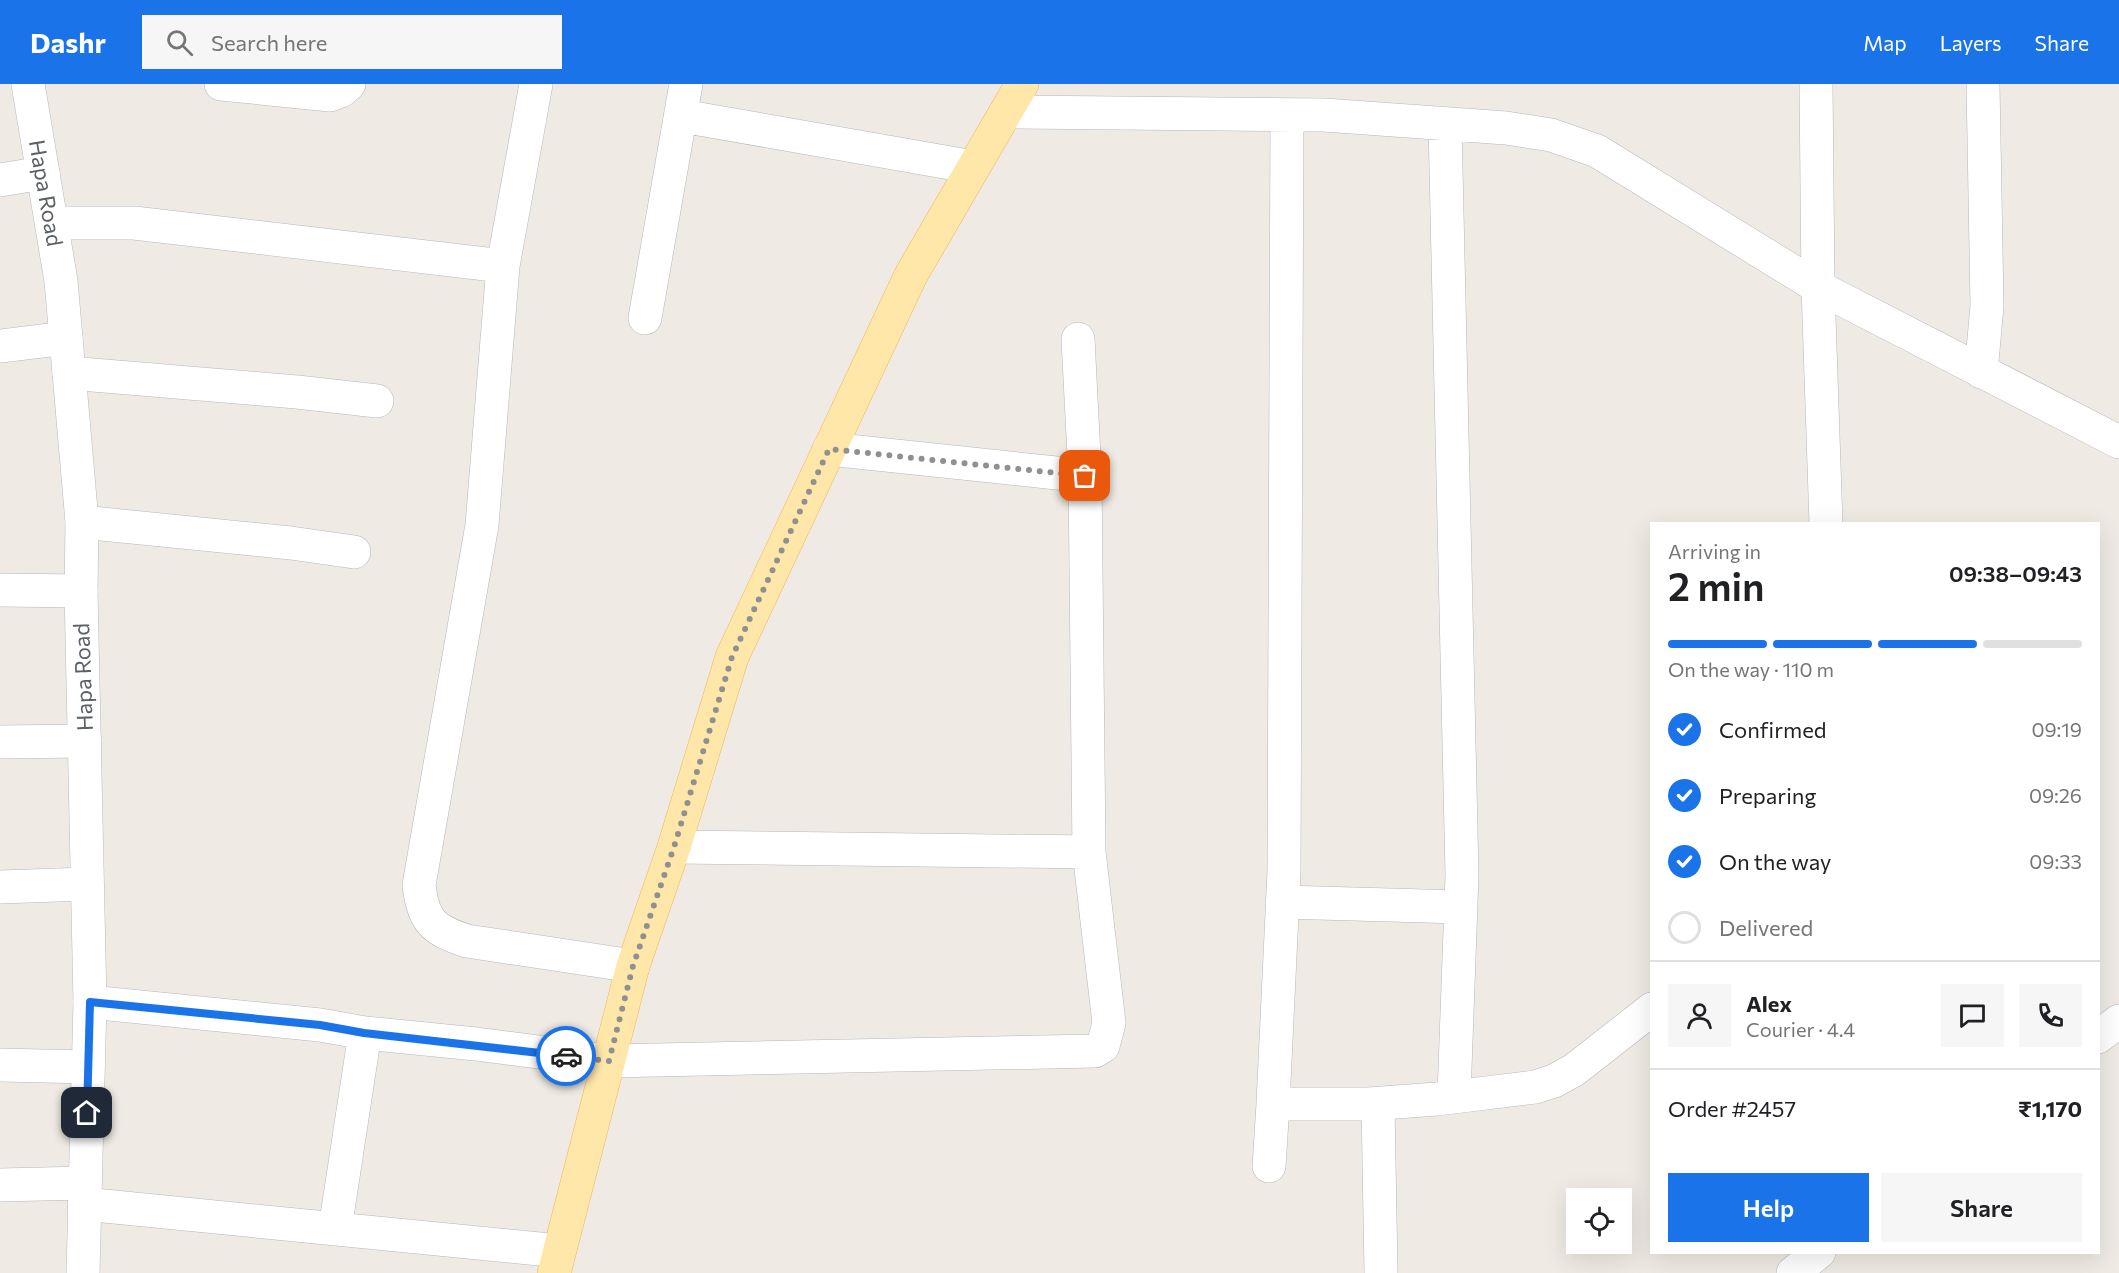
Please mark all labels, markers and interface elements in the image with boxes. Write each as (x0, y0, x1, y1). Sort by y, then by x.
search box (142, 15, 562, 69)
text: Dashr (30, 25, 106, 59)
icon: search (163, 26, 196, 59)
text: Search here (211, 29, 327, 56)
text: Map (1863, 30, 1907, 55)
text: Layers (1940, 30, 2002, 55)
text: Share (2035, 30, 2089, 55)
street label: Hapa Road (24, 137, 69, 248)
pin (1059, 450, 1110, 501)
icon: bag (1068, 459, 1101, 492)
text: Arriving in (1668, 539, 1761, 563)
text: 09:38–09:43 (1949, 560, 2082, 587)
text: 2 min (1668, 561, 1765, 609)
street label: Hapa Road (67, 623, 98, 732)
text: On the way · 110 m (1668, 657, 1834, 681)
icon: check (1668, 713, 1701, 746)
text: Confirmed (1719, 716, 1826, 743)
text: 09:19 (2031, 717, 2082, 741)
icon: check (1668, 779, 1701, 812)
text: Preparing (1719, 782, 1816, 809)
text: 09:26 (2029, 783, 2082, 807)
icon: check (1668, 845, 1701, 878)
text: On the way (1719, 848, 1831, 875)
text: 09:33 (2029, 849, 2082, 873)
text: Delivered (1719, 914, 1813, 941)
button: person (1668, 984, 1731, 1047)
button: chat (1941, 984, 2004, 1047)
button: phone (2019, 984, 2082, 1047)
text: Alex (1746, 990, 1792, 1017)
text: Courier · 4.4 (1746, 1017, 1855, 1041)
courier (536, 1026, 596, 1086)
icon: car (550, 1040, 583, 1073)
pin (61, 1087, 112, 1138)
text: Order #2457 (1668, 1095, 1796, 1122)
text: ₹1,170 (2018, 1095, 2082, 1122)
icon: home (70, 1096, 103, 1129)
button: Help (1668, 1173, 1869, 1242)
button: Share (1881, 1173, 2082, 1242)
map controls (1566, 1188, 1632, 1254)
button: locate (1566, 1188, 1632, 1254)

